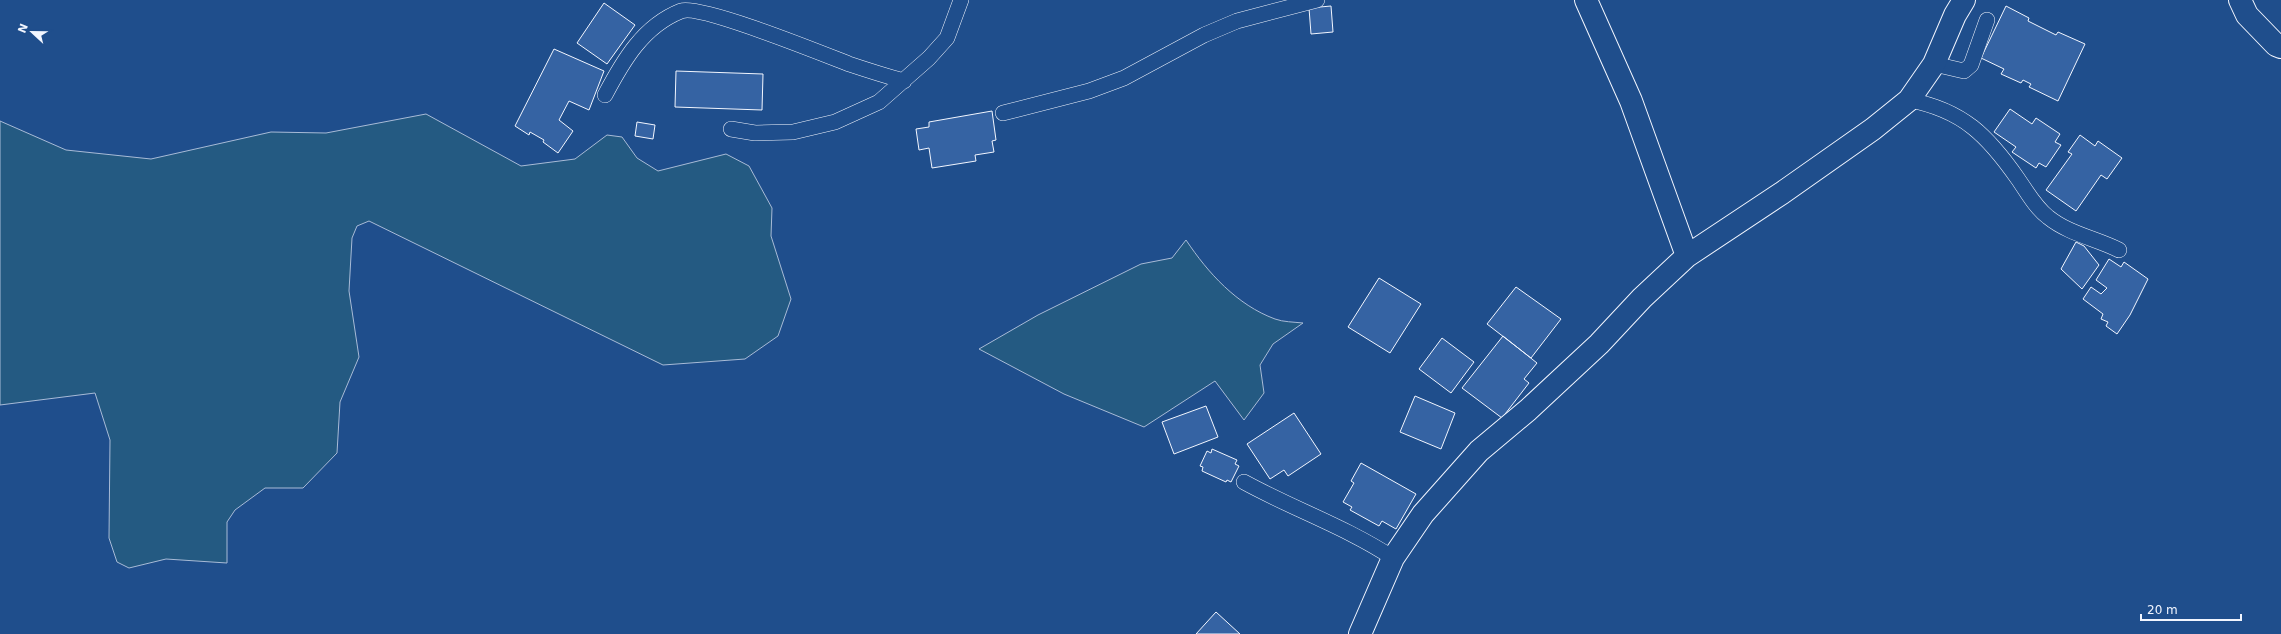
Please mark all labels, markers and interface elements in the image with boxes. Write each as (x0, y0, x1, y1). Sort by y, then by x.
north arrow (12, 12, 52, 52)
text: N (15, 22, 31, 35)
scale bar (2141, 596, 2241, 622)
text: 20 m (2147, 603, 2178, 617)

